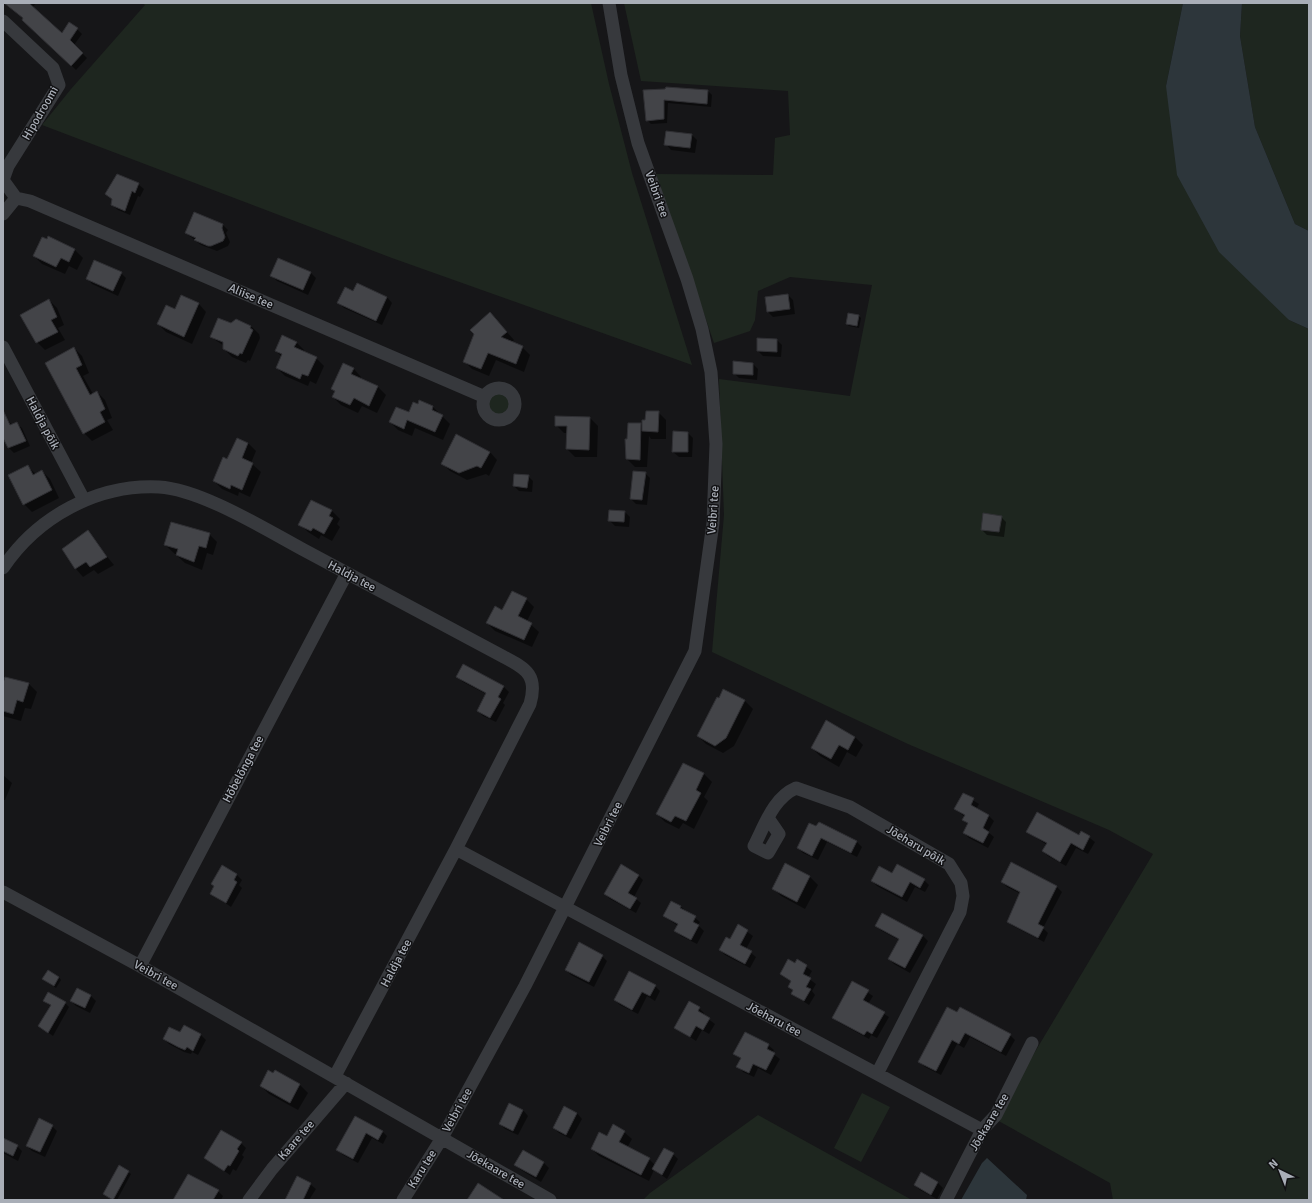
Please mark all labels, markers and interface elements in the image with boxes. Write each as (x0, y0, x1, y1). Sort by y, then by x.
street label: Hipodroomi (19, 84, 62, 143)
street label: Veibri tee (641, 169, 672, 220)
street label: Aliise tee (226, 280, 275, 313)
street label: Haldja põik (22, 394, 63, 452)
street label: Veibri tee (704, 485, 723, 535)
street label: Haldja tee (325, 558, 378, 595)
street label: Hõbelõnga tee (219, 733, 267, 805)
street label: Veibri tee (591, 799, 626, 849)
street label: Jõeharu põik (884, 822, 948, 869)
street label: Haldja tee (378, 937, 415, 990)
street label: Veibri tee (131, 957, 181, 994)
street label: Jõeharu tee (744, 999, 804, 1040)
street label: Veibri tee (439, 1085, 476, 1135)
street label: Jõekaare tee (966, 1091, 1013, 1154)
street label: Kaare tee (275, 1117, 318, 1163)
street label: Karu tee (405, 1147, 440, 1191)
street label: Jõekaare tee (464, 1147, 528, 1192)
north arrow (1260, 1151, 1300, 1191)
text: N (1266, 1157, 1281, 1171)

